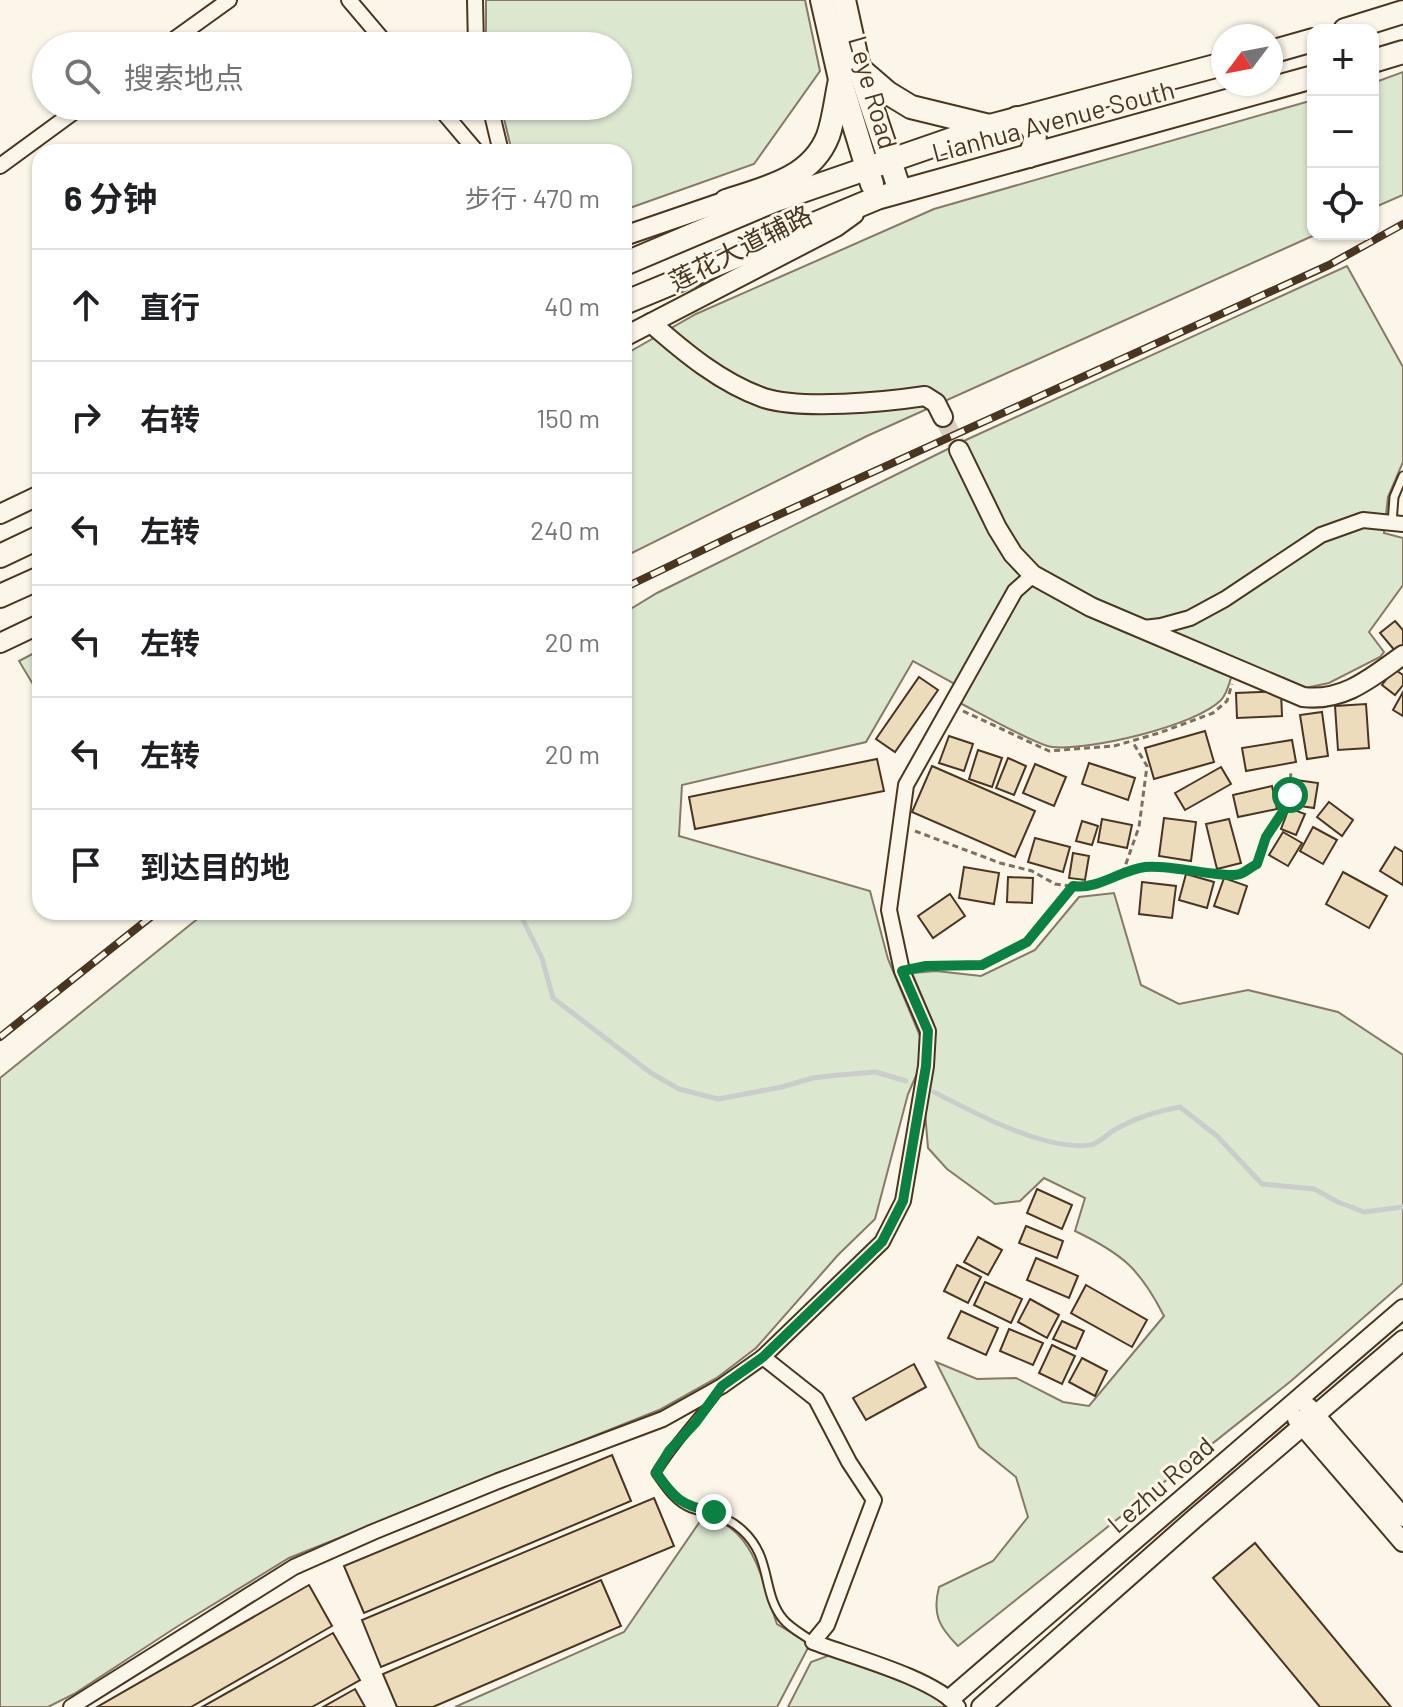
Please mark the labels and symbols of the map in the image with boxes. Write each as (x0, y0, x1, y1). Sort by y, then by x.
north arrow (1211, 24, 1283, 96)
street label: Leye Road (843, 32, 905, 152)
street label: Lianhua Avenue South (928, 73, 1178, 167)
street label: 莲花大道辅路 (663, 198, 817, 296)
route start (1272, 777, 1308, 813)
street label: Lezhu Road (1100, 1429, 1220, 1539)
route end (696, 1494, 732, 1530)

